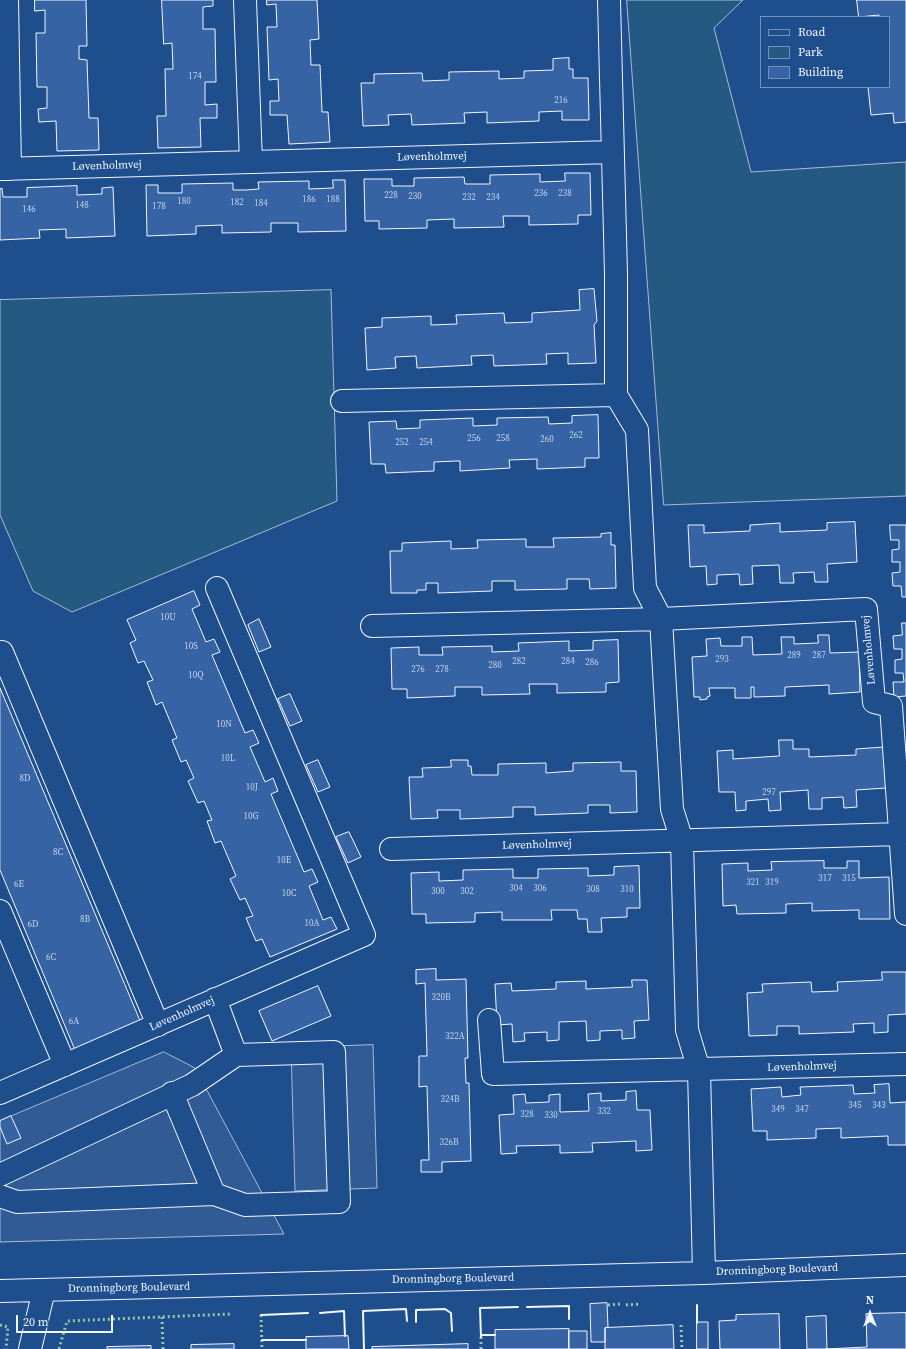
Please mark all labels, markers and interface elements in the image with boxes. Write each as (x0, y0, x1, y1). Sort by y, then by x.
legend (760, 16, 890, 88)
text: Road (798, 24, 825, 40)
text: Park (798, 44, 823, 60)
text: Building (798, 64, 843, 80)
house number: 174 (188, 72, 202, 82)
house number: 216 (554, 96, 568, 106)
street label: Løvenholmvej (397, 150, 467, 164)
street label: Løvenholmvej (72, 158, 142, 174)
house number: 236 (534, 189, 548, 199)
house number: 238 (558, 189, 572, 199)
house number: 228 (384, 191, 398, 201)
house number: 230 (408, 192, 422, 202)
house number: 232 (462, 193, 476, 203)
house number: 234 (486, 193, 500, 203)
house number: 186 (302, 195, 316, 205)
house number: 188 (326, 195, 340, 205)
house number: 180 (177, 197, 191, 207)
house number: 182 (230, 198, 244, 208)
house number: 184 (254, 199, 268, 209)
house number: 148 (75, 201, 89, 211)
house number: 178 (152, 202, 166, 212)
house number: 146 (22, 205, 36, 215)
house number: 262 (569, 431, 583, 441)
house number: 256 (467, 434, 481, 444)
house number: 258 (496, 434, 510, 444)
house number: 260 (540, 435, 554, 445)
house number: 252 (395, 438, 409, 448)
house number: 254 (419, 438, 433, 448)
house number: 10U (160, 613, 176, 623)
street label: Løvenholmvej (859, 615, 879, 685)
house number: 10S (184, 642, 198, 652)
house number: 289 (787, 651, 801, 661)
house number: 287 (812, 651, 826, 661)
house number: 293 (715, 655, 729, 665)
house number: 282 (512, 657, 526, 667)
house number: 284 (561, 657, 575, 667)
house number: 286 (585, 658, 599, 668)
house number: 280 (488, 661, 502, 671)
house number: 276 (411, 665, 425, 675)
house number: 278 (435, 665, 449, 675)
house number: 10Q (188, 671, 204, 681)
house number: 10N (216, 720, 232, 730)
house number: 10L (221, 754, 235, 764)
house number: 8D (20, 774, 30, 784)
house number: 10J (246, 783, 258, 793)
house number: 297 (762, 788, 776, 798)
house number: 10G (243, 812, 259, 822)
street label: Løvenholmvej (502, 837, 572, 853)
house number: 8C (53, 848, 63, 858)
house number: 10E (277, 856, 291, 866)
house number: 317 (818, 874, 832, 884)
house number: 315 (842, 874, 856, 884)
house number: 321 (746, 878, 760, 888)
house number: 319 (765, 878, 779, 888)
house number: 6E (14, 880, 24, 890)
house number: 304 (509, 884, 523, 894)
house number: 306 (533, 884, 547, 894)
house number: 308 (586, 885, 600, 895)
house number: 310 (620, 885, 634, 895)
house number: 300 (431, 887, 445, 897)
house number: 302 (460, 887, 474, 897)
house number: 10C (282, 889, 296, 899)
house number: 8B (80, 915, 90, 925)
house number: 10A (305, 919, 319, 929)
house number: 6D (28, 920, 38, 930)
house number: 6C (46, 953, 56, 963)
house number: 320B (431, 993, 451, 1003)
street label: Løvenholmvej (148, 994, 216, 1034)
house number: 6A (69, 1017, 79, 1027)
house number: 322A (445, 1032, 465, 1042)
street label: Løvenholmvej (767, 1059, 837, 1075)
house number: 324B (440, 1095, 460, 1105)
house number: 345 (848, 1101, 862, 1111)
house number: 343 (872, 1101, 886, 1111)
house number: 349 (771, 1105, 785, 1115)
house number: 347 (795, 1105, 809, 1115)
house number: 332 (597, 1107, 611, 1117)
house number: 328 (520, 1110, 534, 1120)
house number: 330 (544, 1111, 558, 1121)
house number: 326B (439, 1138, 459, 1148)
street label: Dronningborg Boulevard (716, 1261, 838, 1279)
street label: Dronningborg Boulevard (392, 1271, 514, 1287)
street label: Dronningborg Boulevard (68, 1280, 190, 1296)
north arrow (850, 1293, 890, 1333)
text: N (866, 1293, 874, 1308)
scale bar (18, 1307, 115, 1333)
text: 20 m (23, 1314, 49, 1330)

